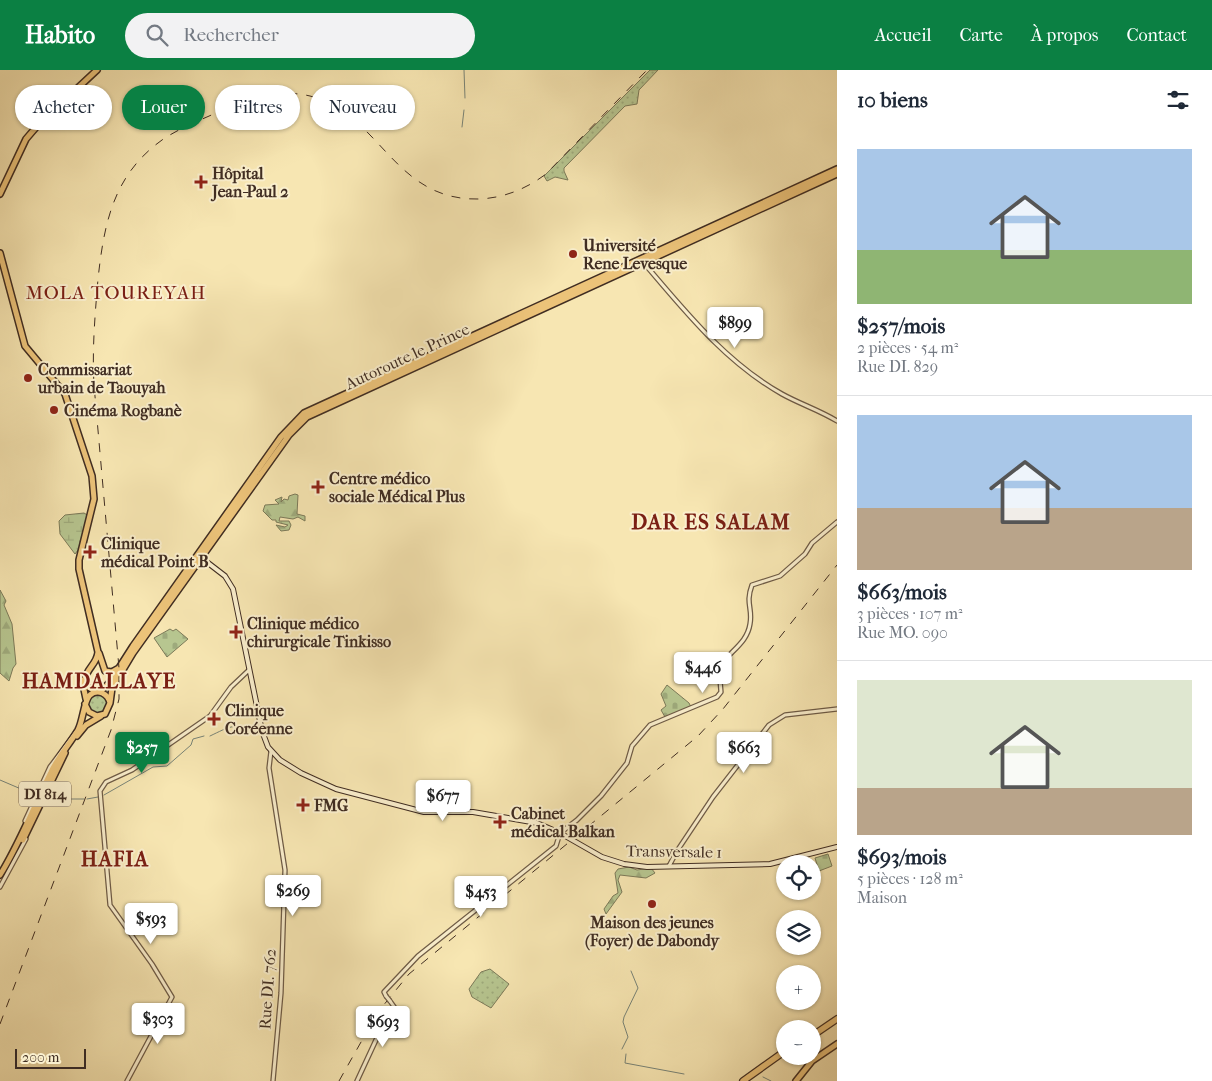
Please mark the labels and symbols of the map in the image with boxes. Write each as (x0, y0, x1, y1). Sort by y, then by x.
place label: Hôpital Jean-Paul 2 (210, 164, 288, 202)
marker: Hôpital Jean-Paul 2 (194, 175, 208, 189)
place label: Université Rene Levesque (582, 236, 687, 274)
marker: Université Rene Levesque (567, 248, 579, 260)
district label: MOLA TOUREYAH (26, 282, 206, 304)
pin: $899 (705, 306, 765, 349)
street label: Autoroute le Prince (341, 319, 472, 394)
place label: Commissariat urbain de Taouyah (37, 360, 166, 398)
marker: Commissariat urbain de Taouyah (22, 372, 34, 384)
place label: Cinéma Rogbanè (64, 401, 182, 421)
marker: Cinéma Rogbanè (48, 404, 60, 416)
place label: Centre médico sociale Médical Plus (329, 469, 465, 506)
marker: Centre médico sociale Médical Plus (311, 480, 325, 494)
district label: DAR ES SALAM (631, 510, 791, 534)
place label: Clinique médical Point B (100, 534, 209, 571)
marker: Clinique médical Point B (83, 545, 97, 559)
place label: Clinique médico chirurgicale Tinkisso (247, 614, 391, 652)
marker: Clinique médico chirurgicale Tinkisso (229, 625, 243, 639)
pin: $446 (673, 652, 733, 694)
district label: HAMDALLAYE (22, 669, 176, 693)
place label: Clinique Coréenne (225, 701, 293, 738)
marker: Clinique Coréenne (207, 712, 221, 726)
pin: $257 (112, 732, 172, 774)
pin: $663 (714, 732, 774, 774)
pin: $677 (413, 780, 473, 822)
road number: DI 814 (19, 782, 71, 806)
place label: FMG (313, 796, 349, 815)
marker: FMG (296, 798, 310, 812)
place label: Cabinet médical Balkan (510, 804, 616, 841)
marker: Cabinet médical Balkan (493, 815, 507, 829)
street label: Transversale 1 (626, 841, 722, 862)
district label: HAFIA (81, 847, 150, 871)
pin: $269 (263, 874, 323, 917)
pin: $453 (451, 876, 511, 918)
marker: Maison des jeunes (Foyer) de Dabondy (646, 898, 658, 910)
pin: $593 (121, 902, 181, 945)
place label: Maison des jeunes (Foyer) de Dabondy (585, 913, 720, 951)
street label: Rue DI. 762 (255, 948, 280, 1030)
pin: $303 (128, 1002, 188, 1045)
pin: $693 (353, 1006, 413, 1048)
scale bar (15, 1046, 86, 1069)

